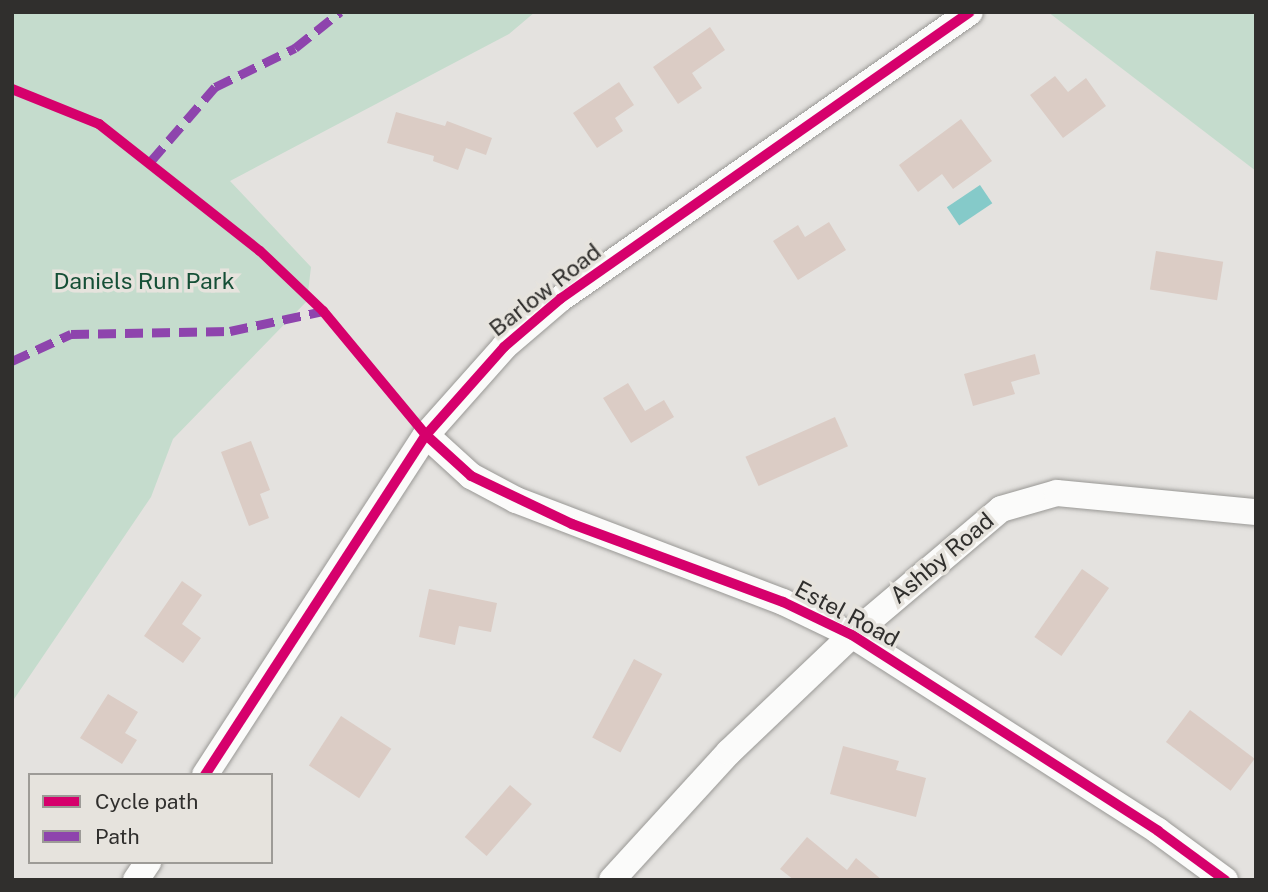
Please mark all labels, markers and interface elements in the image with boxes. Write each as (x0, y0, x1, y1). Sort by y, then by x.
street label: Barlow Road (484, 238, 606, 342)
park label: Daniels Run Park (53, 267, 235, 295)
street label: Ashby Road (885, 507, 999, 609)
street label: Estel Road (790, 575, 904, 653)
legend (28, 773, 273, 864)
text: Cycle path (95, 789, 198, 814)
text: Path (95, 824, 140, 849)

